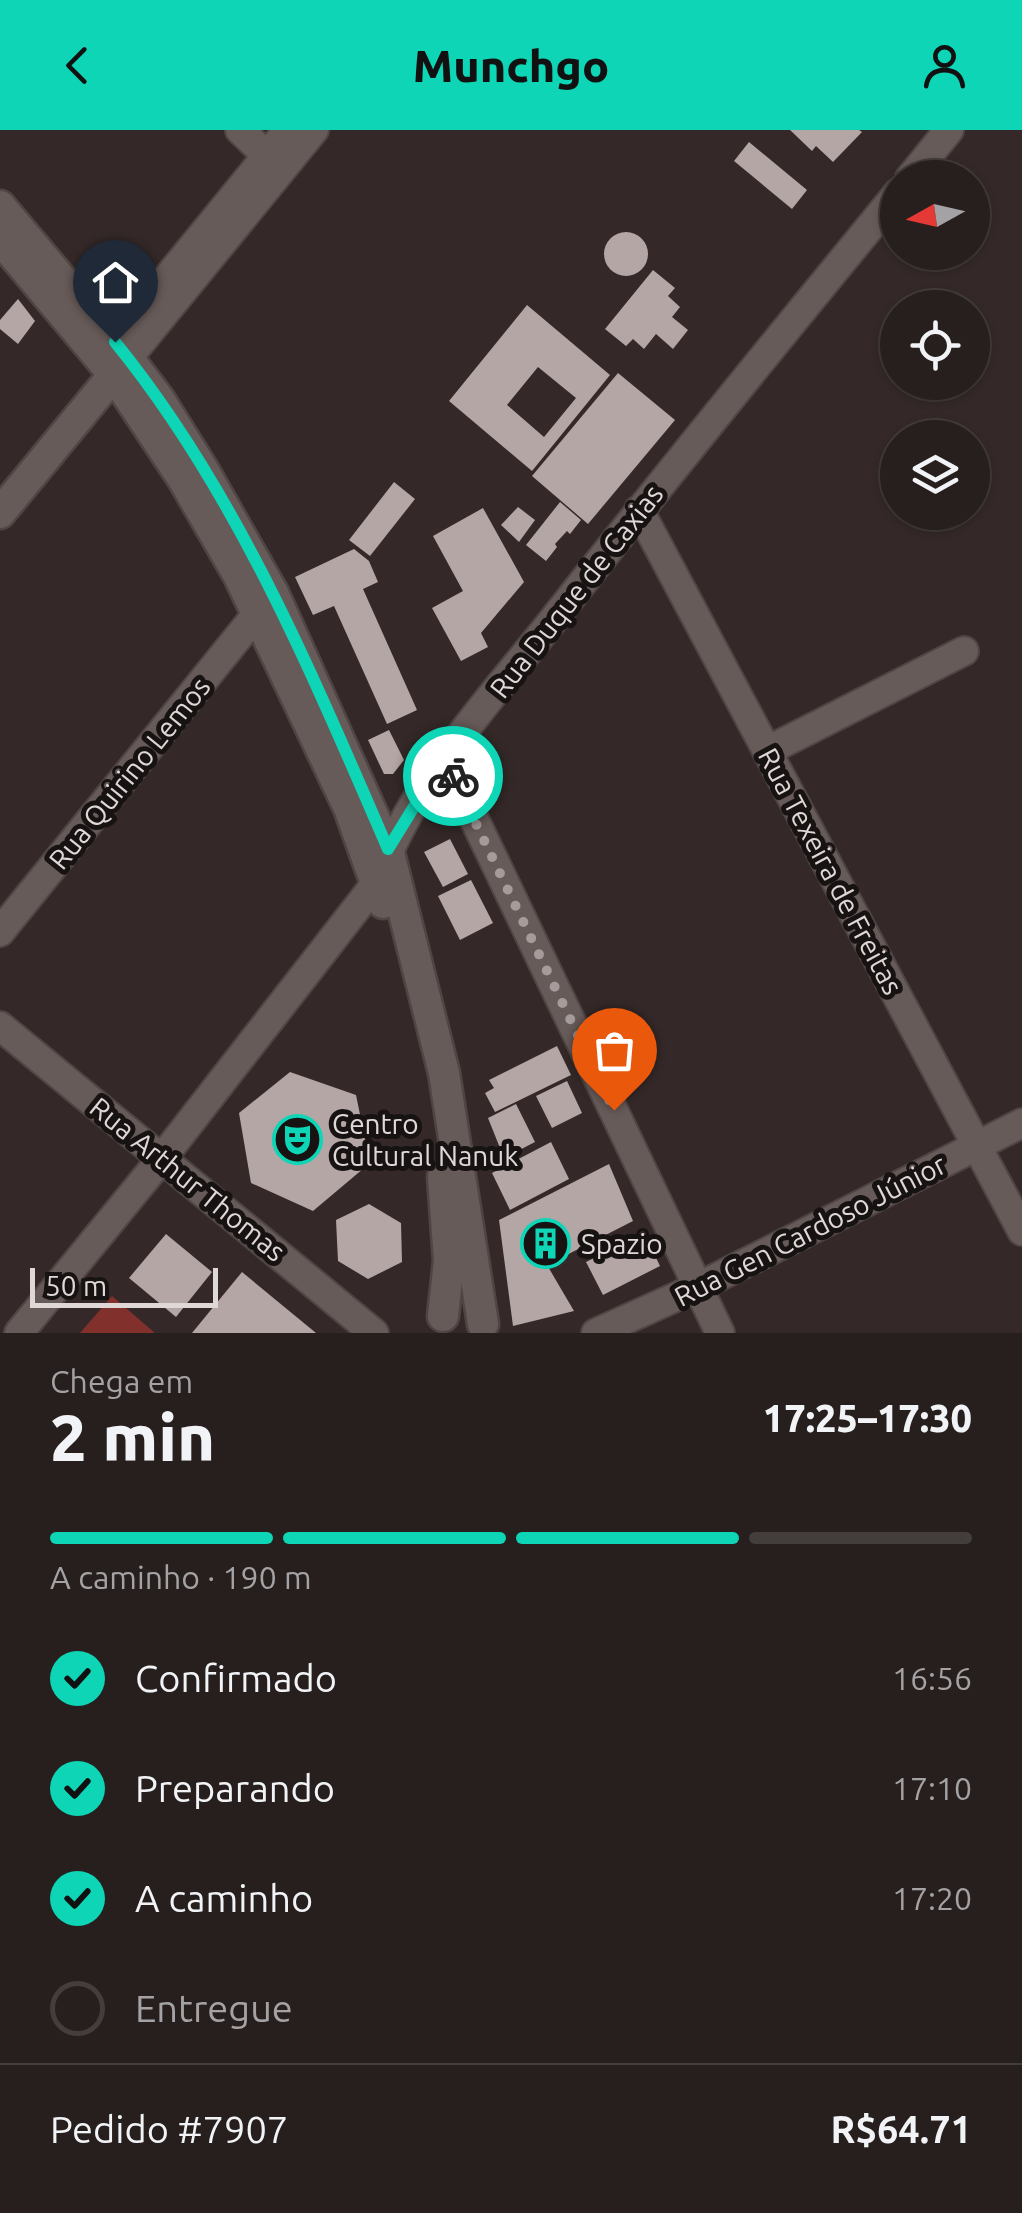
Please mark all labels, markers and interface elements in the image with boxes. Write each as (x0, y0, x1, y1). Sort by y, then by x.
icon: back (50, 38, 105, 93)
icon: person (917, 38, 972, 93)
text: Munchgo (413, 40, 609, 91)
north arrow (880, 160, 990, 270)
map controls (880, 160, 990, 530)
pin (73, 240, 158, 343)
icon: home (88, 255, 143, 310)
button: locate (880, 290, 990, 400)
button: layers (880, 420, 990, 530)
street label: Rua Duque de Caxias (483, 478, 669, 704)
street label: Rua Quirino Lemos (42, 671, 216, 875)
courier (403, 726, 503, 826)
street label: Rua Texeira de Freitas (753, 743, 909, 999)
icon: bike (426, 749, 481, 804)
pin (572, 1008, 657, 1111)
icon: bag (587, 1023, 642, 1078)
street label: Rua Arthur Thomas (84, 1091, 292, 1267)
place label: Centro Cultural Nanuk (332, 1108, 518, 1171)
theatre icon: Centro Cultural Nanuk (271, 1113, 323, 1165)
street label: Rua Gen Cardoso Júnior (669, 1148, 951, 1312)
building icon: Spazio (520, 1217, 572, 1269)
place label: Spazio (581, 1228, 663, 1259)
scale bar (30, 1263, 218, 1308)
text: 50 m (45, 1270, 107, 1301)
text: Chega em (50, 1363, 193, 1399)
text: 17:25–17:30 (763, 1397, 972, 1439)
text: 2 min (50, 1400, 215, 1473)
text: A caminho · 190 m (50, 1559, 312, 1595)
icon: check (50, 1651, 105, 1706)
text: Confirmado (135, 1657, 337, 1699)
text: 16:56 (892, 1660, 972, 1696)
icon: check (50, 1761, 105, 1816)
text: Preparando (135, 1767, 335, 1809)
text: 17:10 (892, 1770, 972, 1806)
icon: check (50, 1871, 105, 1926)
text: A caminho (135, 1877, 313, 1919)
text: 17:20 (892, 1880, 972, 1916)
text: Entregue (135, 1987, 293, 2029)
text: Pedido #7907 (50, 2108, 288, 2150)
text: R$64.71 (831, 2108, 972, 2150)

